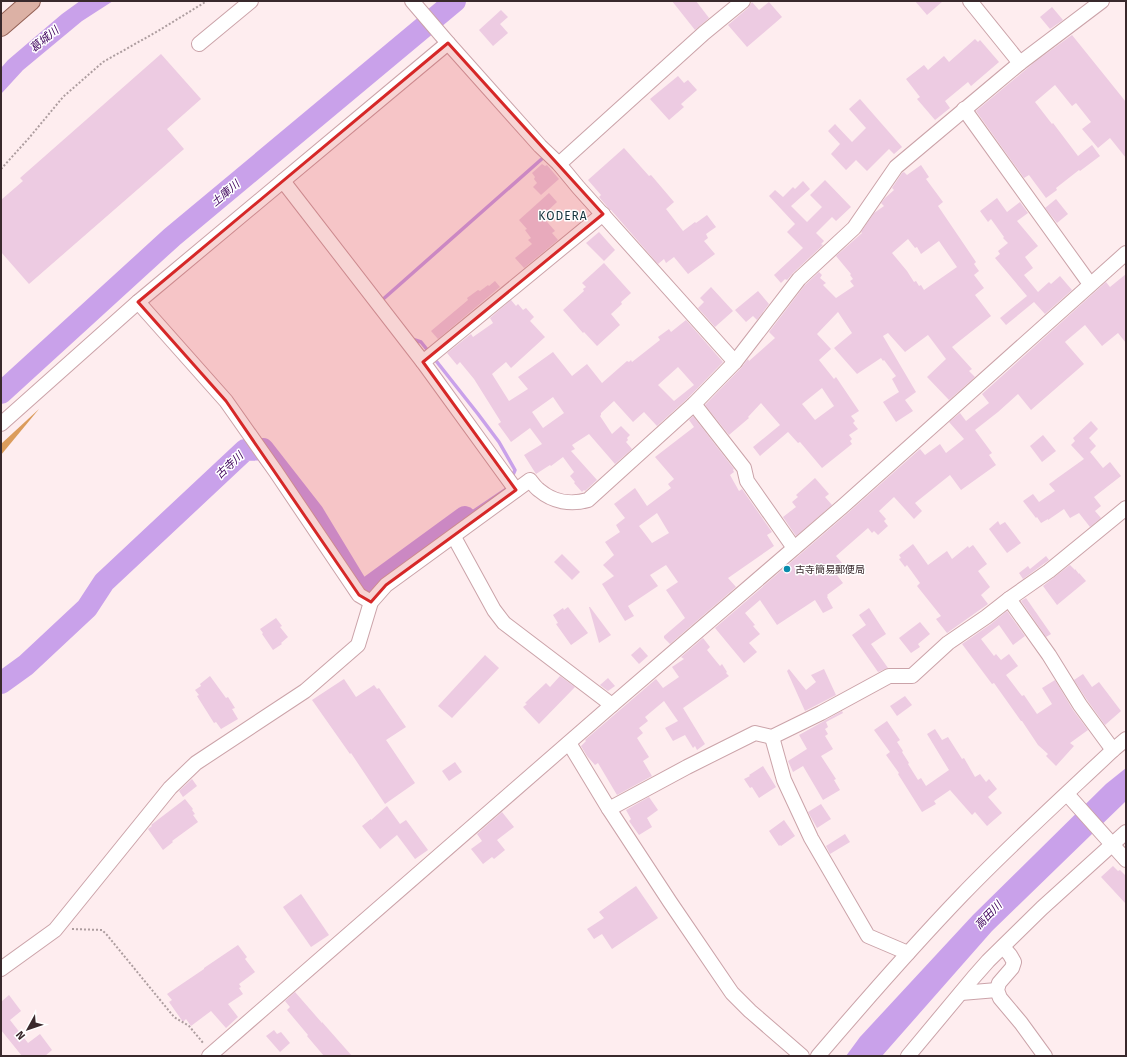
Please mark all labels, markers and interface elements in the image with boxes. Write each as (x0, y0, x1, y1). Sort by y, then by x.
water label: 葛城川 (27, 23, 62, 55)
water label: 土庫川 (209, 177, 243, 209)
district label: KODERA (538, 209, 588, 223)
water label: 古寺川 (213, 449, 247, 481)
marker: 古寺簡易郵便局 (782, 564, 792, 574)
place label: 古寺簡易郵便局 (795, 564, 865, 576)
water label: 高田川 (972, 898, 1005, 932)
north arrow (8, 1009, 48, 1049)
text: N (13, 1028, 28, 1042)

